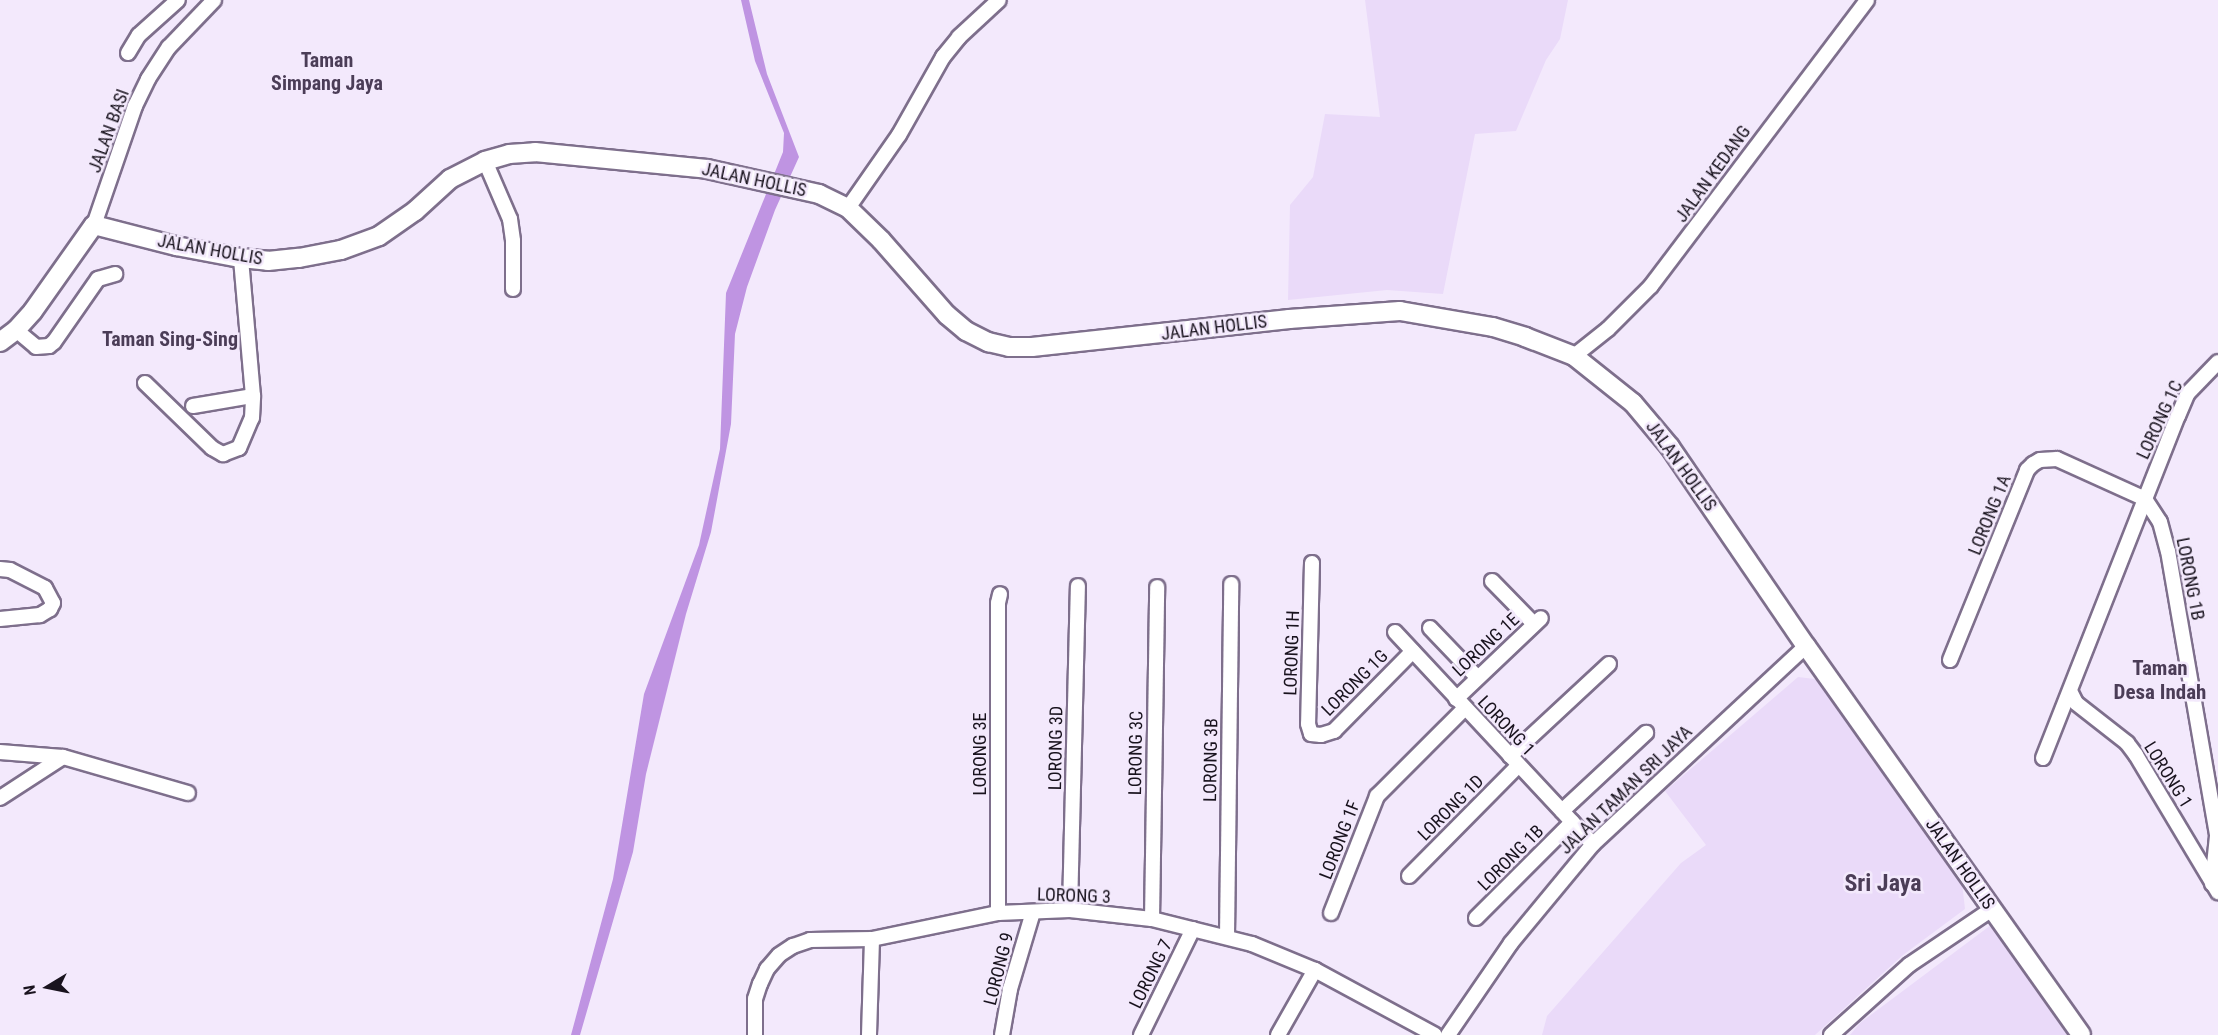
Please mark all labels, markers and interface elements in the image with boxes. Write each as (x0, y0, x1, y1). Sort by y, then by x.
district label: Taman Simpang Jaya (271, 48, 383, 95)
street label: JALAN BASI (84, 86, 134, 176)
street label: JALAN KEDANG (1671, 121, 1755, 227)
street label: JALAN HOLLIS (700, 158, 808, 202)
street label: JALAN HOLLIS (156, 230, 264, 270)
street label: JALAN HOLLIS (1160, 311, 1268, 345)
district label: Taman Sing-Sing (102, 327, 238, 351)
street label: LORONG 1C (2132, 377, 2188, 463)
street label: JALAN HOLLIS (1641, 417, 1721, 515)
street label: LORONG 1A (1964, 472, 2016, 558)
street label: LORONG 1B (2171, 536, 2209, 622)
street label: LORONG 1E (1448, 609, 1524, 681)
street label: LORONG 1H (1280, 610, 1304, 696)
street label: LORONG 1G (1317, 645, 1393, 721)
district label: Taman Desa Indah (2114, 655, 2206, 705)
street label: LORONG 1 (1473, 692, 1539, 760)
street label: LORONG 3D (1044, 706, 1068, 790)
street label: LORONG 3C (1124, 711, 1148, 795)
street label: LORONG 3E (969, 713, 991, 795)
street label: LORONG 3B (1199, 718, 1223, 802)
street label: JALAN TAMAN SRI JAYA (1555, 721, 1697, 859)
street label: LORONG 1 (2139, 738, 2197, 812)
street label: LORONG 1D (1414, 771, 1488, 845)
street label: LORONG 1F (1315, 798, 1365, 882)
street label: JALAN HOLLIS (1921, 814, 1999, 914)
street label: LORONG 1B (1474, 821, 1548, 895)
district label: Sri Jaya (1844, 870, 1922, 898)
street label: LORONG 3 (1037, 884, 1111, 908)
street label: LORONG 9 (980, 930, 1018, 1008)
street label: LORONG 7 (1125, 936, 1177, 1012)
north arrow (18, 957, 78, 1017)
text: N (20, 984, 40, 997)

